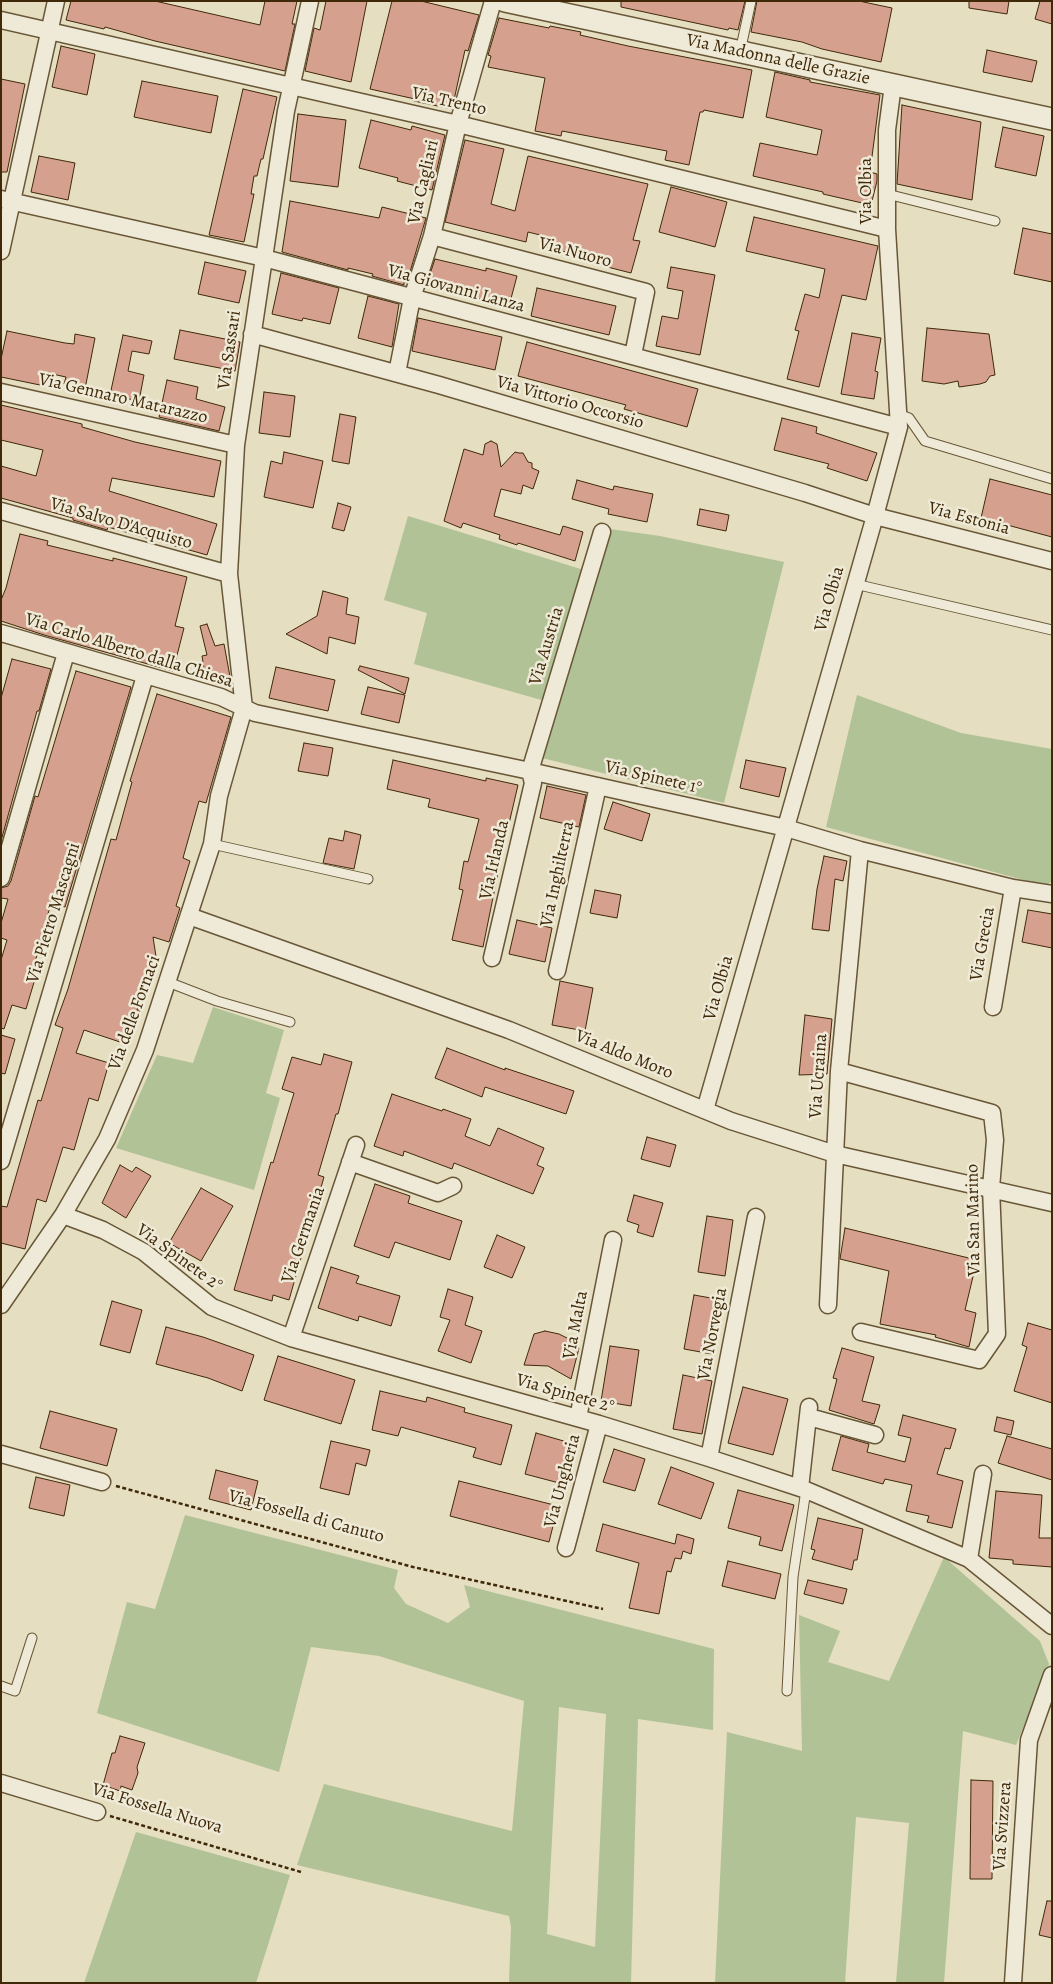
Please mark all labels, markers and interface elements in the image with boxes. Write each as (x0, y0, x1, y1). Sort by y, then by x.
street label: Via Madonna delle Grazie (684, 30, 872, 90)
street label: Via Trento (409, 83, 489, 121)
street label: Via Cagliari (404, 138, 444, 226)
street label: Via Olbia (856, 158, 878, 224)
street label: Via Nuoro (536, 233, 614, 273)
street label: Via Giovanni Lanza (385, 260, 527, 318)
street label: Via Sassari (214, 309, 246, 391)
street label: Via Gennaro Matarazzo (36, 369, 210, 429)
street label: Via Vittorio Occorsio (494, 372, 646, 434)
street label: Via Salvo D'Acquisto (47, 493, 195, 555)
street label: Via Estonia (926, 498, 1012, 540)
street label: Via Olbia (810, 564, 850, 634)
street label: Via Austria (525, 604, 569, 688)
street label: Via Carlo Alberto dalla Chiesa (22, 609, 236, 693)
street label: Via Spinete 1° (603, 756, 703, 800)
street label: Via Irlanda (475, 818, 515, 902)
street label: Via Inghilterra (536, 819, 580, 929)
street label: Via Pietro Mascagni (22, 840, 86, 986)
street label: Via Grecia (966, 905, 1000, 983)
street label: Via delle Fornaci (104, 953, 166, 1073)
street label: Via Olbia (699, 953, 739, 1023)
street label: Via Aldo Moro (572, 1026, 676, 1084)
street label: Via Ucraina (805, 1033, 833, 1119)
street label: Via San Marino (962, 1164, 986, 1276)
street label: Via Germania (277, 1184, 331, 1286)
street label: Via Spinete 2° (132, 1220, 226, 1296)
street label: Via Norvegia (693, 1286, 733, 1382)
street label: Via Malta (559, 1289, 593, 1361)
street label: Via Spinete 2° (514, 1370, 616, 1418)
street label: Via Ungheria (540, 1432, 586, 1530)
street label: Via Fossella di Canuto (226, 1486, 386, 1548)
street label: Via Fossella Nuova (89, 1779, 225, 1839)
street label: Via Svizzera (989, 1781, 1017, 1871)

